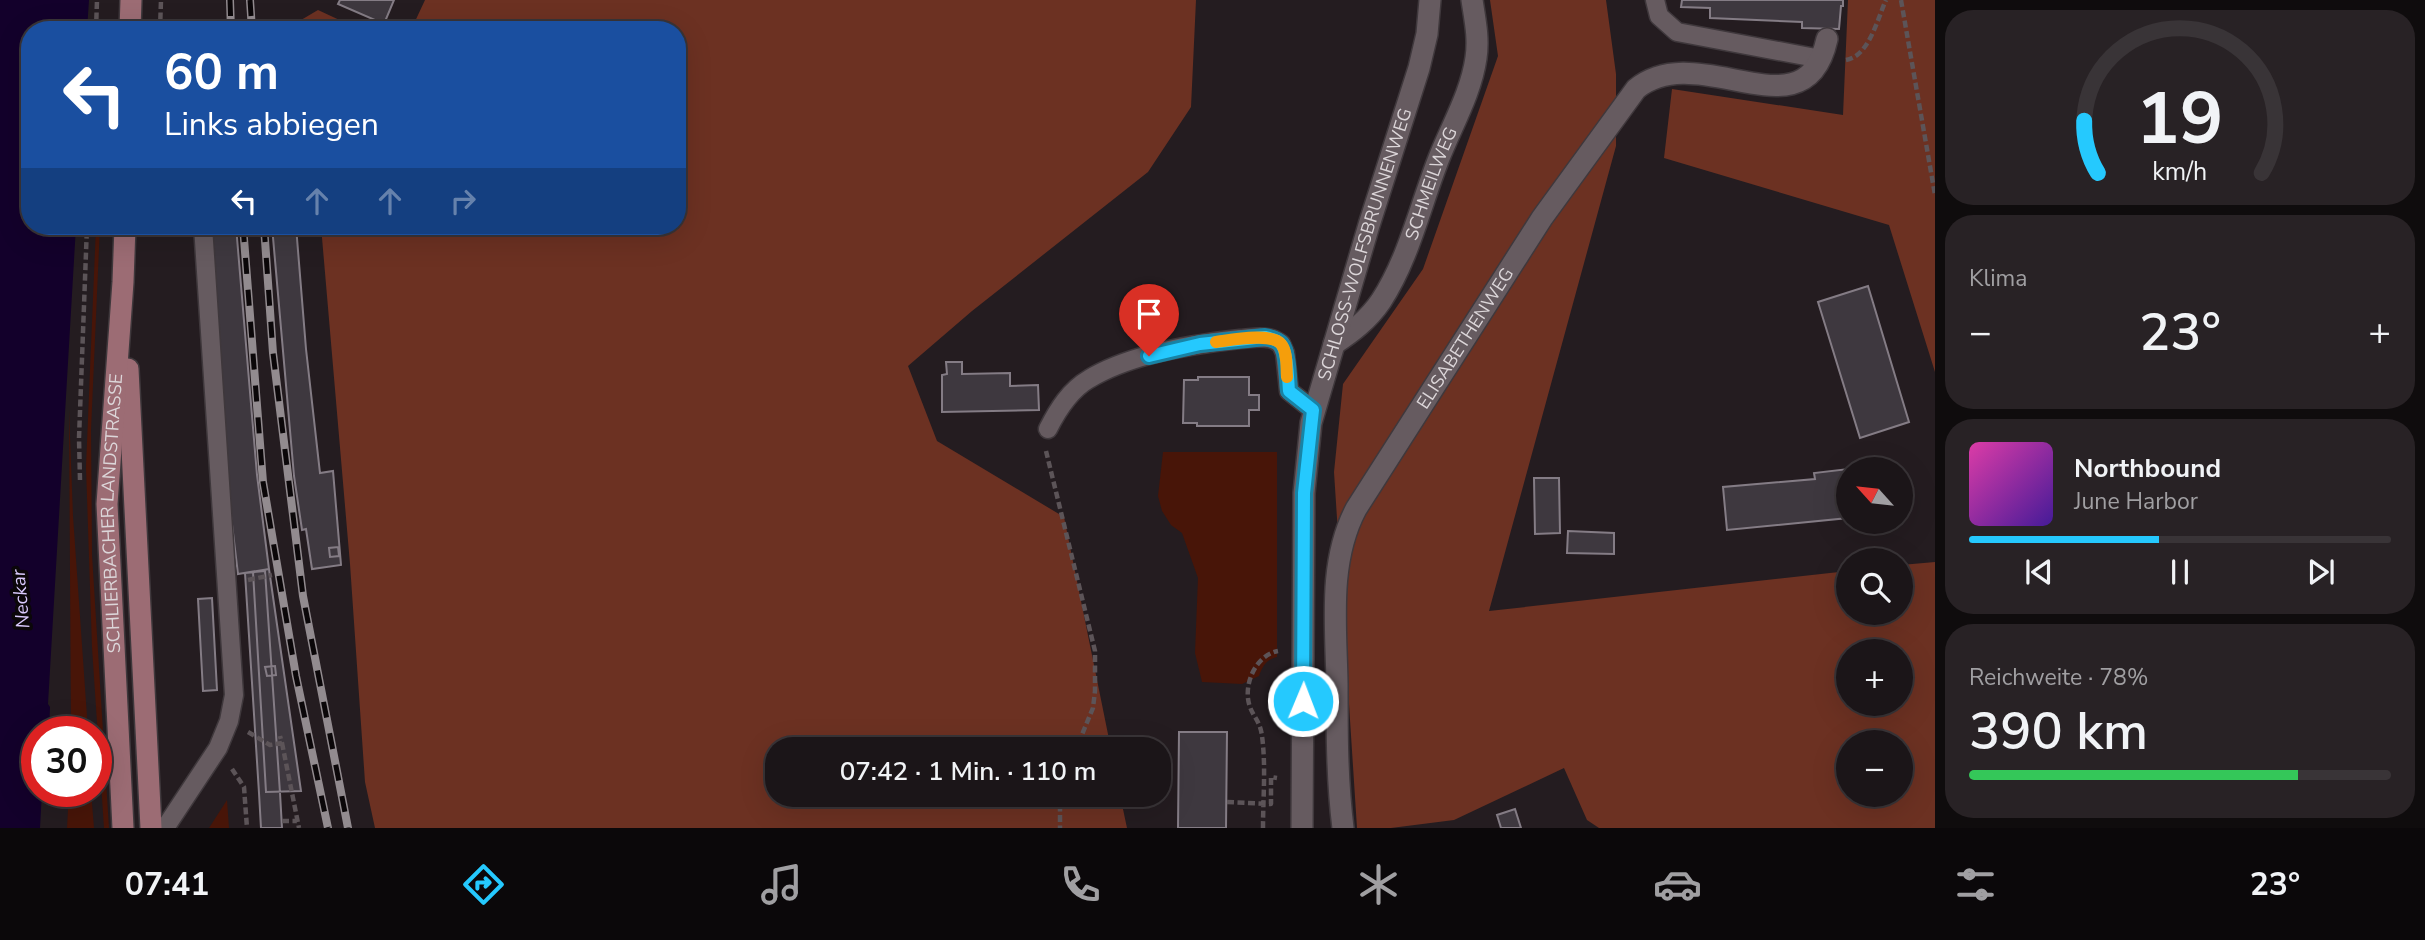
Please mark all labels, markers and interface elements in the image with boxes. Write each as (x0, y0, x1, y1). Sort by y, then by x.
text: 60 m (164, 39, 279, 106)
icon: left (49, 49, 140, 140)
text: 19 (2136, 70, 2224, 170)
text: Links abbiegen (164, 103, 379, 146)
street label: SCHLOSS-WOLFSBRUNNENWEG (1312, 105, 1418, 383)
street label: SCHMEILWEG (1399, 123, 1463, 243)
text: km/h (2152, 155, 2208, 189)
icon: left (225, 182, 263, 220)
icon: ahead (298, 182, 336, 220)
icon: ahead (371, 182, 409, 220)
icon: right (444, 182, 482, 220)
street label: ELISABETHENWEG (1411, 263, 1519, 413)
text: Klima (1969, 263, 2027, 294)
pin (1119, 284, 1179, 356)
icon: arrive (1130, 295, 1168, 333)
text: 23° (2139, 297, 2221, 368)
text: − (1969, 307, 1992, 358)
text: + (2368, 307, 2391, 358)
street label: SCHLIERBACHER LANDSTRASSE (95, 373, 128, 654)
text: Northbound (2074, 451, 2221, 486)
north arrow (1836, 457, 1913, 534)
map controls (1836, 457, 1913, 807)
text: June Harbor (2074, 486, 2198, 517)
button: search (1836, 548, 1913, 625)
icon: previous (2020, 553, 2058, 591)
icon: pause (2161, 553, 2199, 591)
icon: next (2302, 553, 2340, 591)
water label: Neckar (5, 567, 37, 630)
button: + (1836, 639, 1913, 716)
text: Reichweite · 78% (1969, 662, 2148, 693)
position arrow (1266, 664, 1340, 738)
text: 390 km (1969, 696, 2148, 767)
speed limit sign: 30 (21, 716, 112, 807)
button: − (1836, 730, 1913, 807)
text: 07:42 · 1 Min. · 110 m (840, 754, 1096, 789)
icon: directions (459, 860, 508, 909)
icon: music (757, 860, 806, 909)
icon: phone (1056, 860, 1105, 909)
icon: climate (1354, 860, 1403, 909)
icon: car (1653, 860, 1702, 909)
icon: filters (1951, 860, 2000, 909)
text: 07:41 (125, 863, 209, 906)
text: 23° (2250, 863, 2300, 906)

